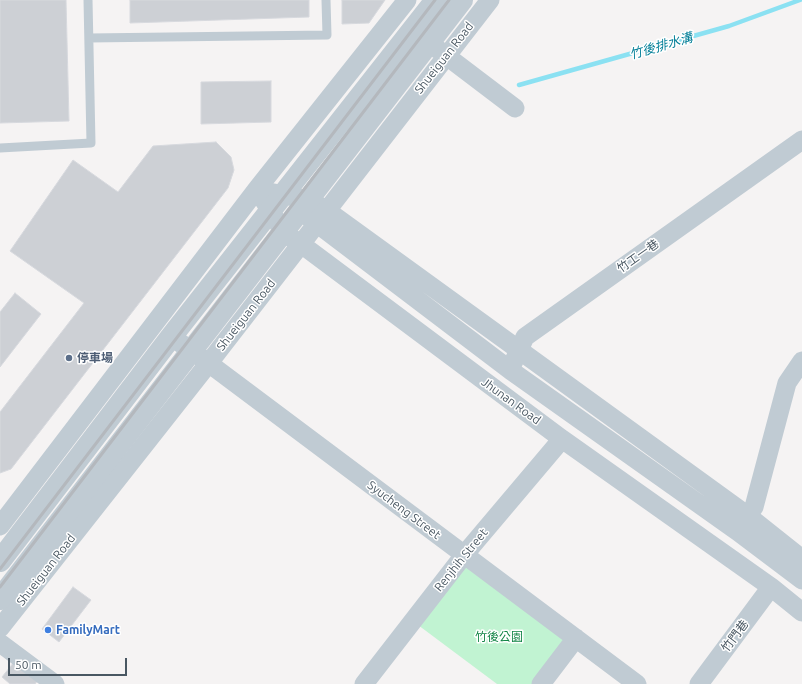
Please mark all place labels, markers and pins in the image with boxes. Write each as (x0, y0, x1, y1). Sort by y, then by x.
place label: 停車場 (77, 351, 113, 365)
marker: 停車場 (64, 353, 74, 363)
place label: FamilyMart (56, 623, 120, 637)
marker: FamilyMart (43, 625, 53, 635)

